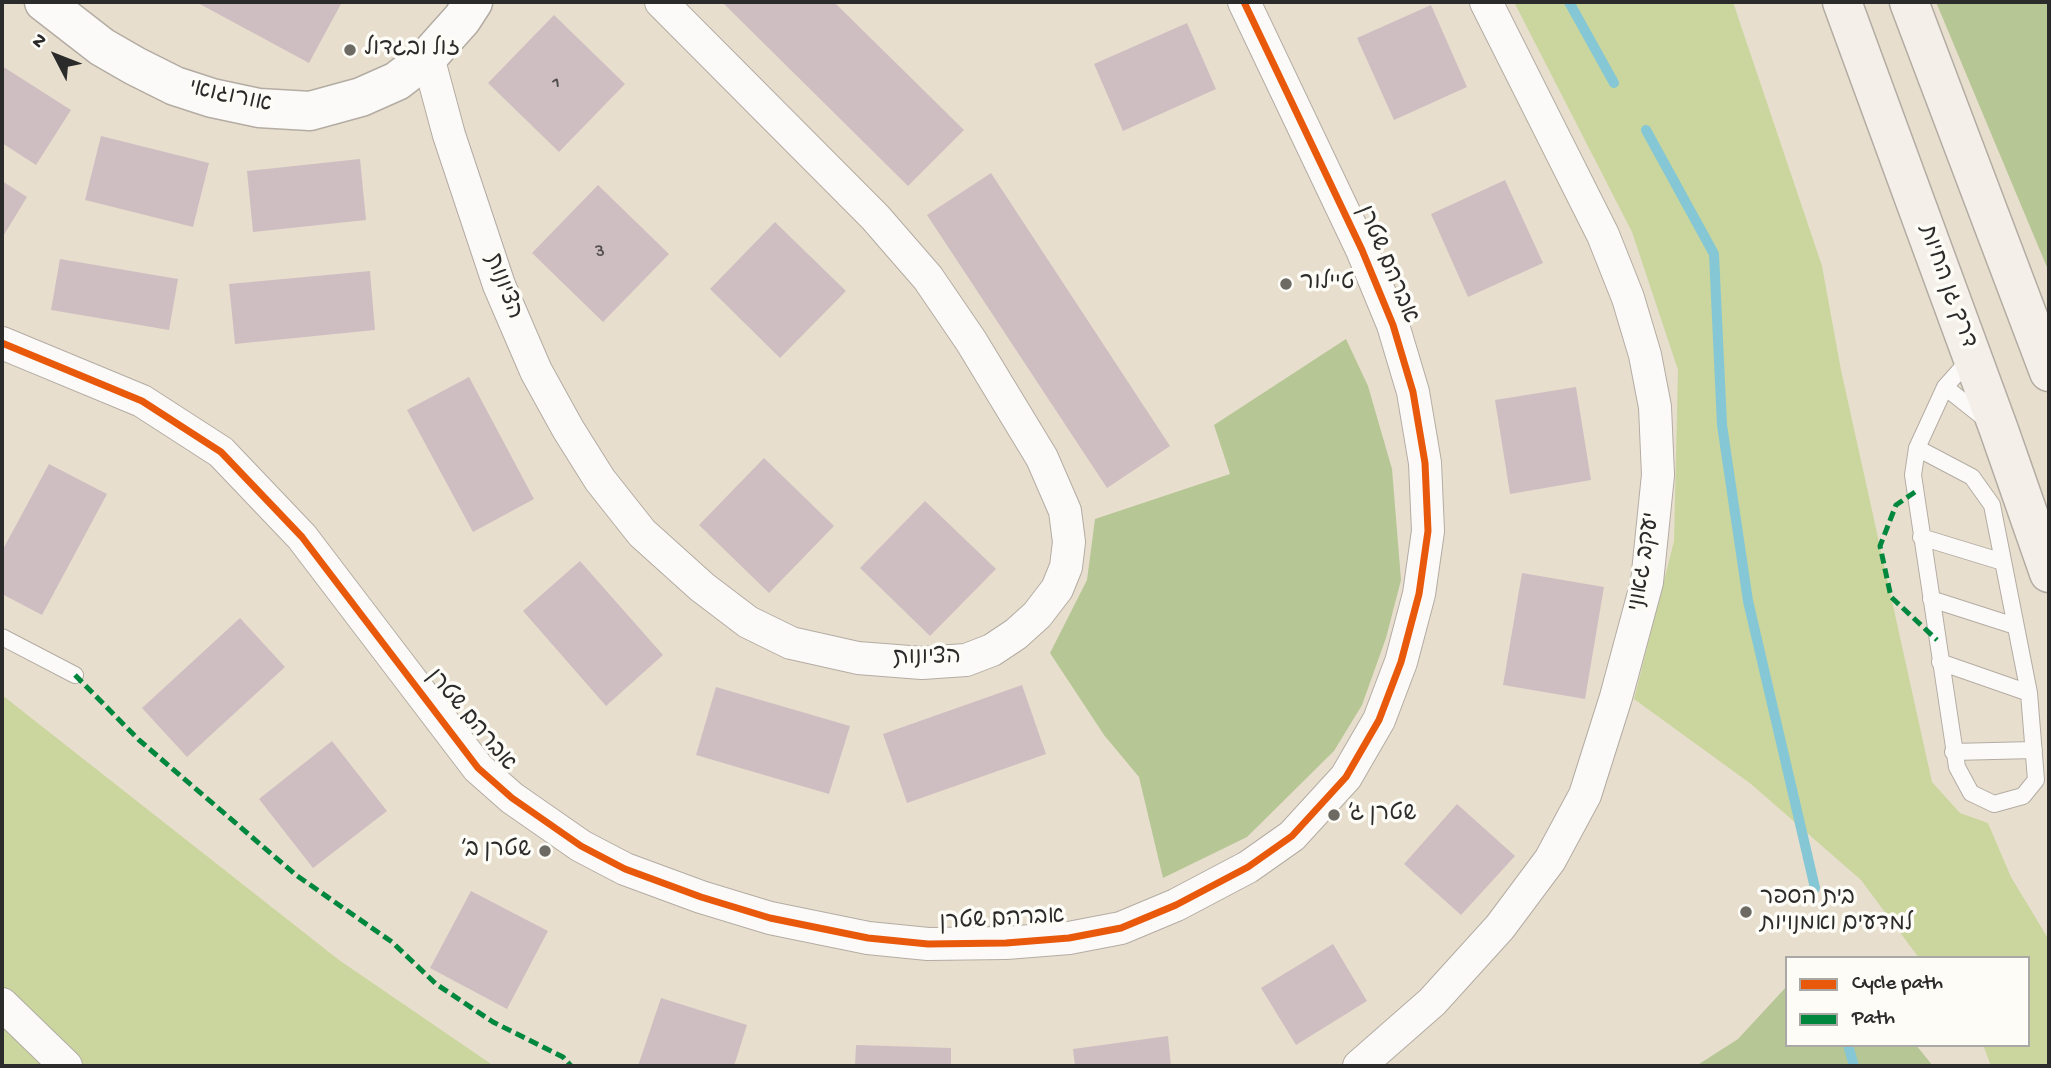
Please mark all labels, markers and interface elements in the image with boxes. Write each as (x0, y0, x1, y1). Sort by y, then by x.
north arrow (21, 21, 91, 91)
text: N (27, 29, 53, 54)
place label: זול ובגדול (364, 36, 460, 64)
marker: זול ובגדול (342, 42, 358, 58)
house number: 1 (552, 73, 560, 95)
street label: אורוגואי (186, 76, 274, 120)
street label: אברהם שטרן (1349, 202, 1423, 328)
street label: דרך גן החיות (1911, 222, 1981, 352)
house number: 3 (595, 242, 605, 264)
street label: הציונות (477, 250, 527, 324)
place label: טיילור (1300, 270, 1354, 298)
marker: טיילור (1278, 276, 1294, 292)
street label: יעקב גאוני (1625, 511, 1667, 613)
street label: הציונות (893, 645, 961, 673)
street label: אברהם שטרן (419, 664, 521, 778)
place label: שטרן ג׳ (1348, 801, 1416, 829)
marker: שטרן ג׳ (1326, 807, 1342, 823)
place label: שטרן ב׳ (461, 837, 531, 865)
marker: שטרן ב׳ (537, 843, 553, 859)
place label: בית הספר למדעים ואמנויות (1760, 885, 1913, 939)
street label: אברהם שטרן (939, 904, 1065, 938)
marker: בית הספר למדעים ואמנויות (1738, 904, 1754, 920)
legend (1785, 956, 2030, 1047)
text: Cycle path (1852, 972, 1943, 997)
text: Path (1852, 1007, 1895, 1032)

